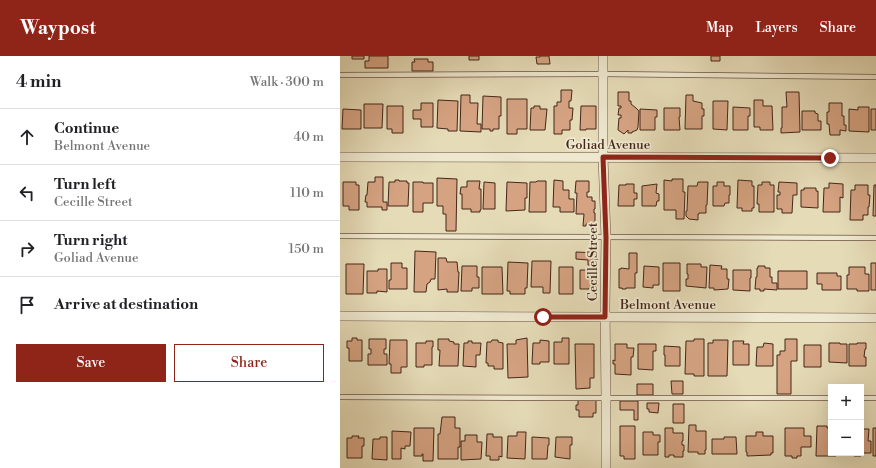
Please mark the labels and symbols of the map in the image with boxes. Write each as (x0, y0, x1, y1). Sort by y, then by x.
street label: Goliad Avenue (566, 137, 651, 153)
route end (821, 149, 839, 167)
street label: Cecille Street (585, 222, 601, 301)
street label: Belmont Avenue (619, 297, 716, 313)
route start (534, 308, 552, 326)

